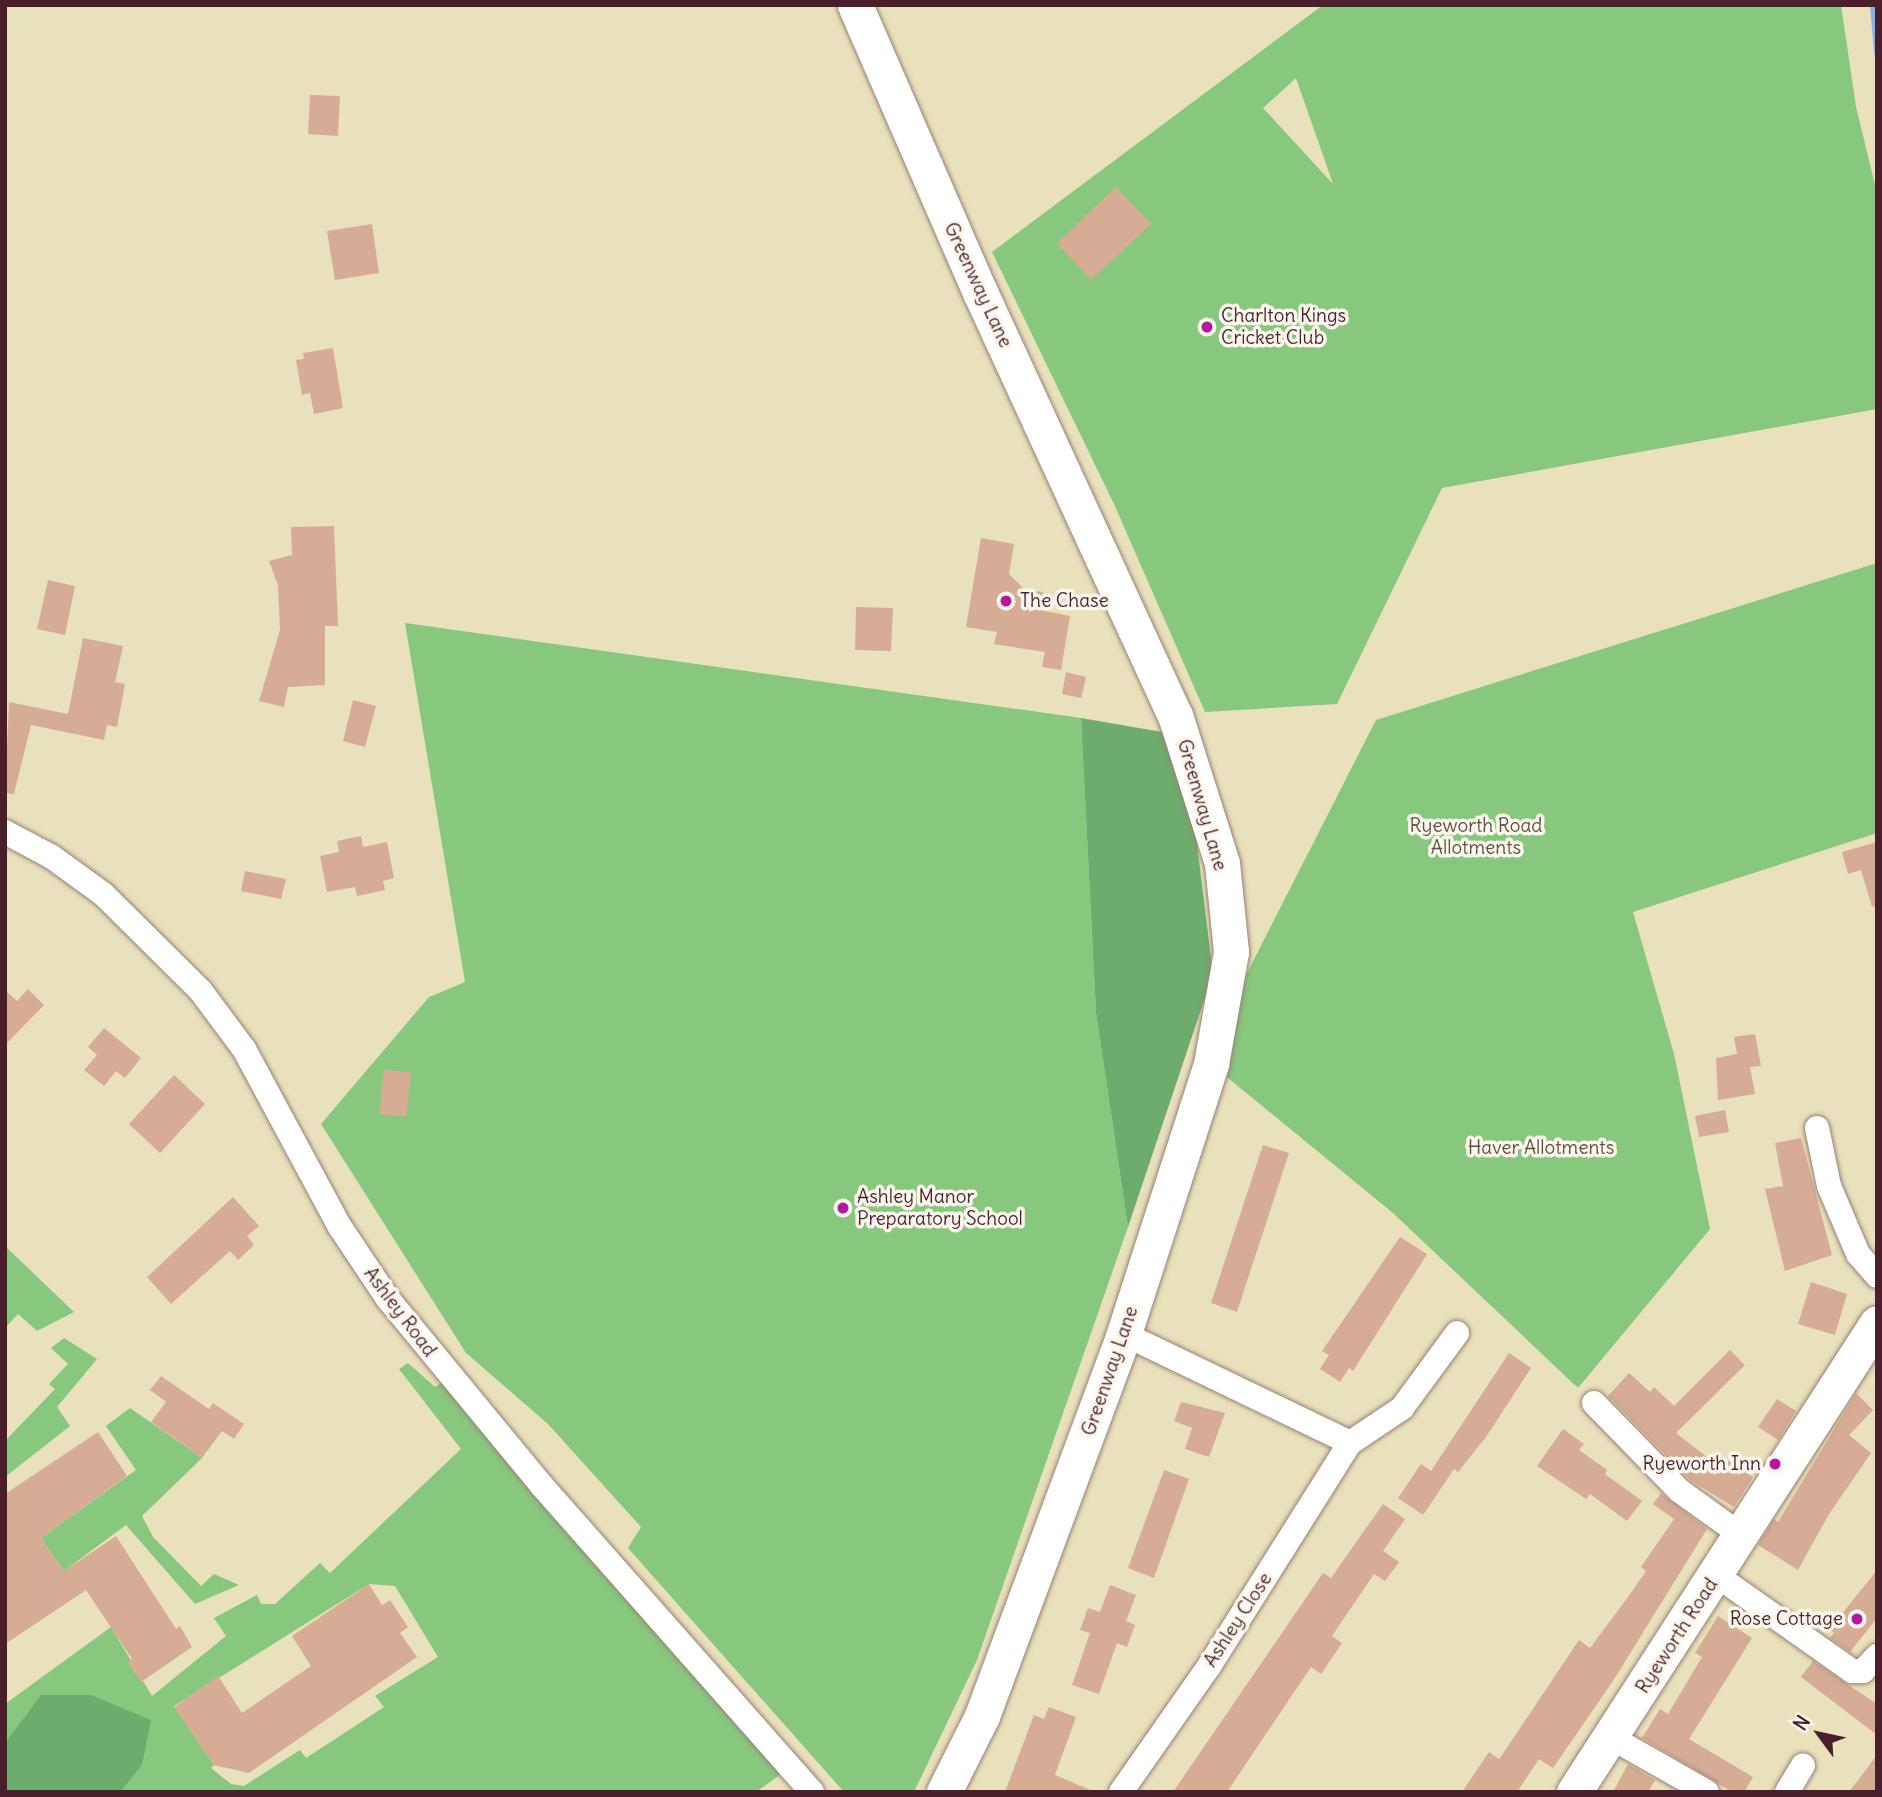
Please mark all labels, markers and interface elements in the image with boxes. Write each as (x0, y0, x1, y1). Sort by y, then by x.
street label: Greenway Lane (939, 219, 1017, 351)
place label: Charlton Kings Cricket Club (1221, 305, 1346, 349)
marker: Charlton Kings Cricket Club (1199, 319, 1215, 335)
place label: The Chase (1020, 590, 1109, 612)
marker: The Chase (998, 593, 1014, 609)
street label: Greenway Lane (1172, 737, 1232, 873)
park label: Ryeworth Road Allotments (1410, 815, 1542, 859)
park label: Haver Allotments (1468, 1137, 1614, 1159)
place label: Ashley Manor Preparatory School (857, 1186, 1023, 1230)
marker: Ashley Manor Preparatory School (835, 1200, 851, 1216)
street label: Ashley Road (359, 1263, 441, 1361)
street label: Greenway Lane (1077, 1303, 1143, 1439)
place label: Ryeworth Inn (1643, 1453, 1761, 1475)
marker: Ryeworth Inn (1767, 1456, 1783, 1472)
street label: Ashley Close (1199, 1569, 1277, 1671)
street label: Ryeworth Road (1631, 1574, 1723, 1698)
place label: Rose Cottage (1730, 1608, 1843, 1630)
marker: Rose Cottage (1849, 1611, 1865, 1627)
north arrow (1784, 1699, 1854, 1769)
text: N (1788, 1711, 1815, 1735)

